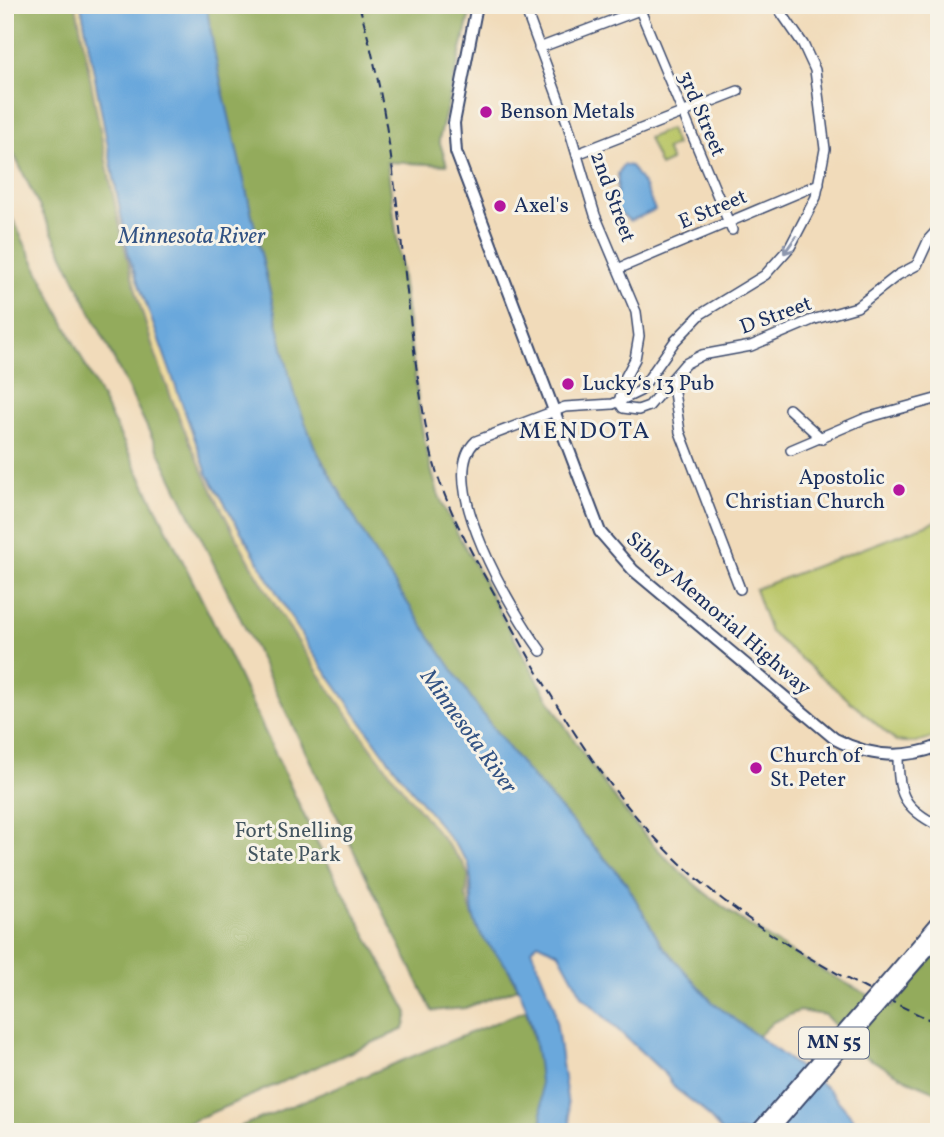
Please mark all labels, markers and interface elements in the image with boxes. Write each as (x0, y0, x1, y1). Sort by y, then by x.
street label: 3rd Street (670, 67, 732, 161)
place label: Benson Metals (500, 98, 635, 127)
marker: Benson Metals (478, 104, 494, 120)
street label: 2nd Street (582, 147, 642, 247)
street label: E Street (674, 183, 752, 237)
place label: Axel's (514, 192, 569, 221)
marker: Axel's (492, 198, 508, 214)
water label: Minnesota River (117, 221, 266, 253)
one-way arrow (783, 235, 797, 254)
street label: D Street (736, 290, 816, 342)
place label: Lucky‘s 13 Pub (582, 370, 714, 399)
marker: Lucky‘s 13 Pub (560, 376, 576, 392)
district label: MENDOTA (519, 415, 651, 449)
place label: Apostolic Christian Church (726, 464, 885, 517)
marker: Apostolic Christian Church (891, 482, 907, 498)
street label: Sibley Memorial Highway (619, 525, 817, 703)
water label: Minnesota River (411, 662, 524, 801)
place label: Church of St. Peter (770, 742, 863, 795)
marker: Church of St. Peter (748, 760, 764, 776)
park label: Fort Snelling State Park (235, 817, 353, 870)
road number: MN 55 (799, 1028, 869, 1058)

